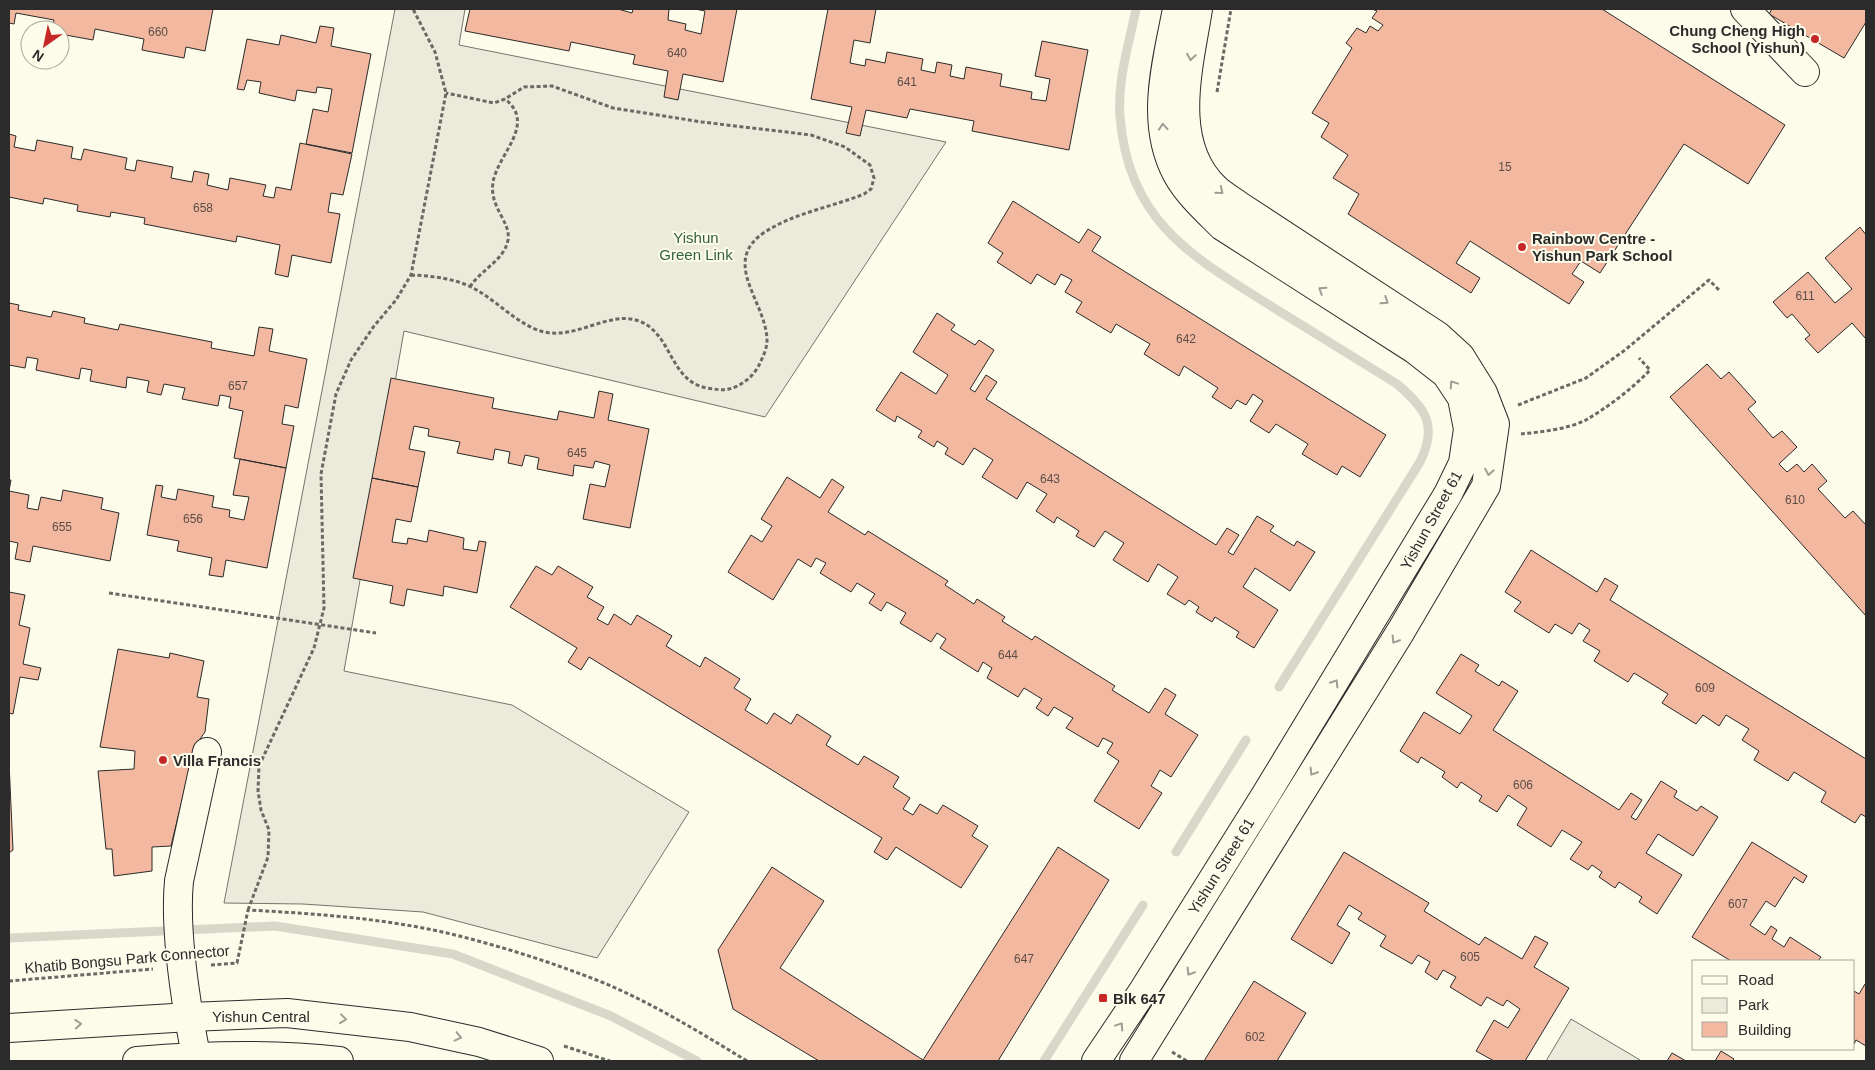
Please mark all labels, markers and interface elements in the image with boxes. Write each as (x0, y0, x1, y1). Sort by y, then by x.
north arrow (20, 20, 70, 70)
place label: Chung Cheng High School (Yishun) (1669, 22, 1805, 56)
house number: 660 (148, 25, 168, 39)
marker: Chung Cheng High School (Yishun) (1809, 33, 1821, 45)
text: N (29, 46, 47, 65)
house number: 640 (667, 46, 687, 60)
one-way arrow (1186, 53, 1196, 61)
house number: 641 (897, 75, 917, 89)
one-way arrow (1158, 122, 1169, 130)
house number: 15 (1498, 160, 1512, 174)
one-way arrow (1215, 186, 1224, 195)
house number: 658 (193, 201, 213, 215)
park label: Yishun Green Link (659, 229, 733, 263)
place label: Rainbow Centre - Yishun Park School (1532, 230, 1672, 264)
marker: Rainbow Centre - Yishun Park School (1516, 241, 1528, 253)
one-way arrow (1318, 286, 1327, 296)
house number: 611 (1795, 289, 1815, 303)
one-way arrow (1379, 294, 1388, 304)
house number: 642 (1176, 332, 1196, 346)
house number: 657 (228, 379, 248, 393)
one-way arrow (1450, 380, 1459, 390)
house number: 645 (567, 446, 587, 460)
one-way arrow (1484, 467, 1494, 476)
street label: Yishun Street 61 (1397, 468, 1465, 572)
house number: 643 (1040, 472, 1060, 486)
house number: 610 (1785, 493, 1805, 507)
house number: 656 (183, 512, 203, 526)
house number: 655 (52, 520, 72, 534)
one-way arrow (1392, 635, 1402, 644)
house number: 644 (998, 648, 1018, 662)
one-way arrow (1329, 679, 1339, 688)
house number: 609 (1695, 681, 1715, 695)
place label: Villa Francis (173, 752, 261, 769)
marker: Villa Francis (157, 754, 169, 766)
one-way arrow (1310, 767, 1319, 776)
house number: 606 (1513, 778, 1533, 792)
street label: Yishun Street 61 (1185, 815, 1257, 917)
house number: 607 (1728, 897, 1748, 911)
street label: Khatib Bongsu Park Connector (24, 942, 230, 976)
house number: 605 (1460, 950, 1480, 964)
house number: 647 (1014, 952, 1034, 966)
legend (1692, 960, 1855, 1050)
one-way arrow (1186, 967, 1196, 976)
text: Road (1738, 971, 1774, 988)
place label: Blk 647 (1113, 990, 1166, 1007)
marker: Blk 647 (1097, 992, 1109, 1004)
text: Park (1738, 996, 1769, 1013)
street label: Yishun Central (212, 1008, 310, 1025)
one-way arrow (339, 1013, 347, 1024)
one-way arrow (75, 1018, 83, 1029)
text: Building (1738, 1021, 1791, 1038)
one-way arrow (1114, 1023, 1123, 1032)
house number: 602 (1245, 1030, 1265, 1044)
one-way arrow (454, 1031, 463, 1042)

